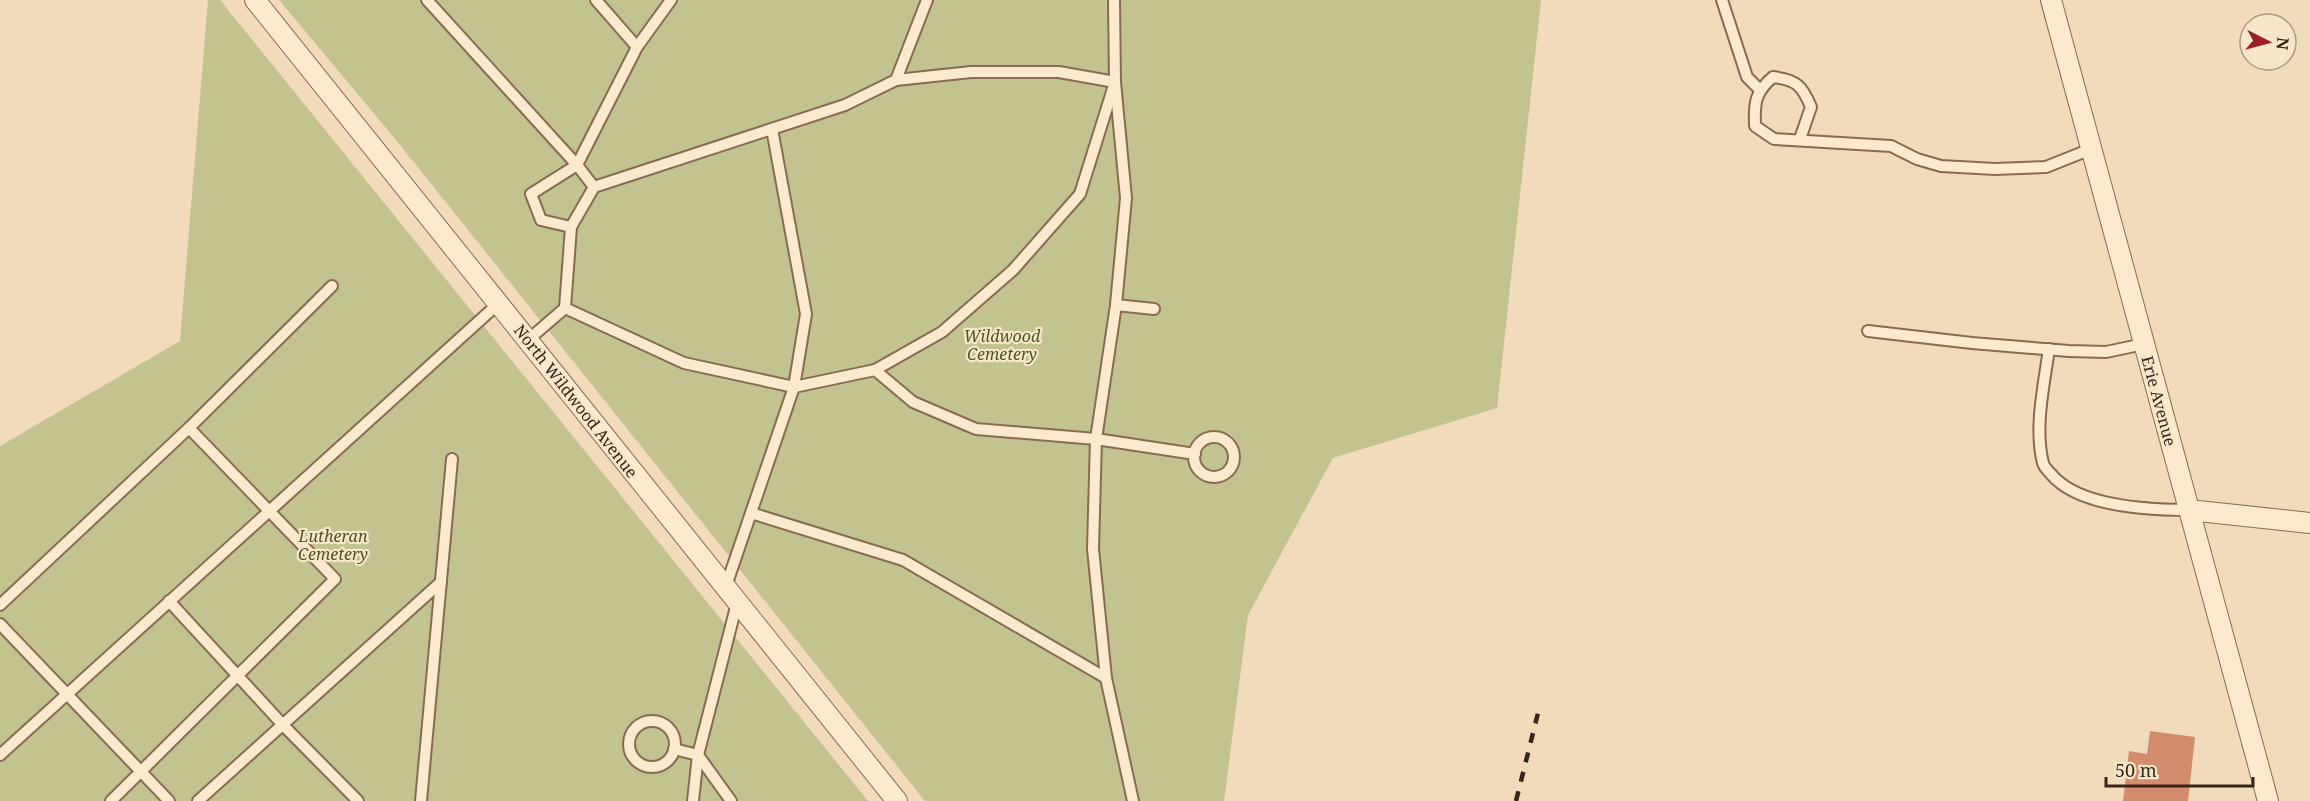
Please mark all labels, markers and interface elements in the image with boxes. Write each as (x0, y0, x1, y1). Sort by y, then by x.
north arrow (2238, 12, 2298, 72)
text: N (2271, 36, 2295, 51)
street label: North Wildwood Avenue (509, 320, 643, 482)
park label: Wildwood Cemetery (964, 325, 1041, 365)
street label: Erie Avenue (2136, 353, 2182, 449)
park label: Lutheran Cemetery (298, 525, 368, 565)
scale bar (2106, 750, 2253, 788)
text: 50 m (2115, 758, 2157, 782)

